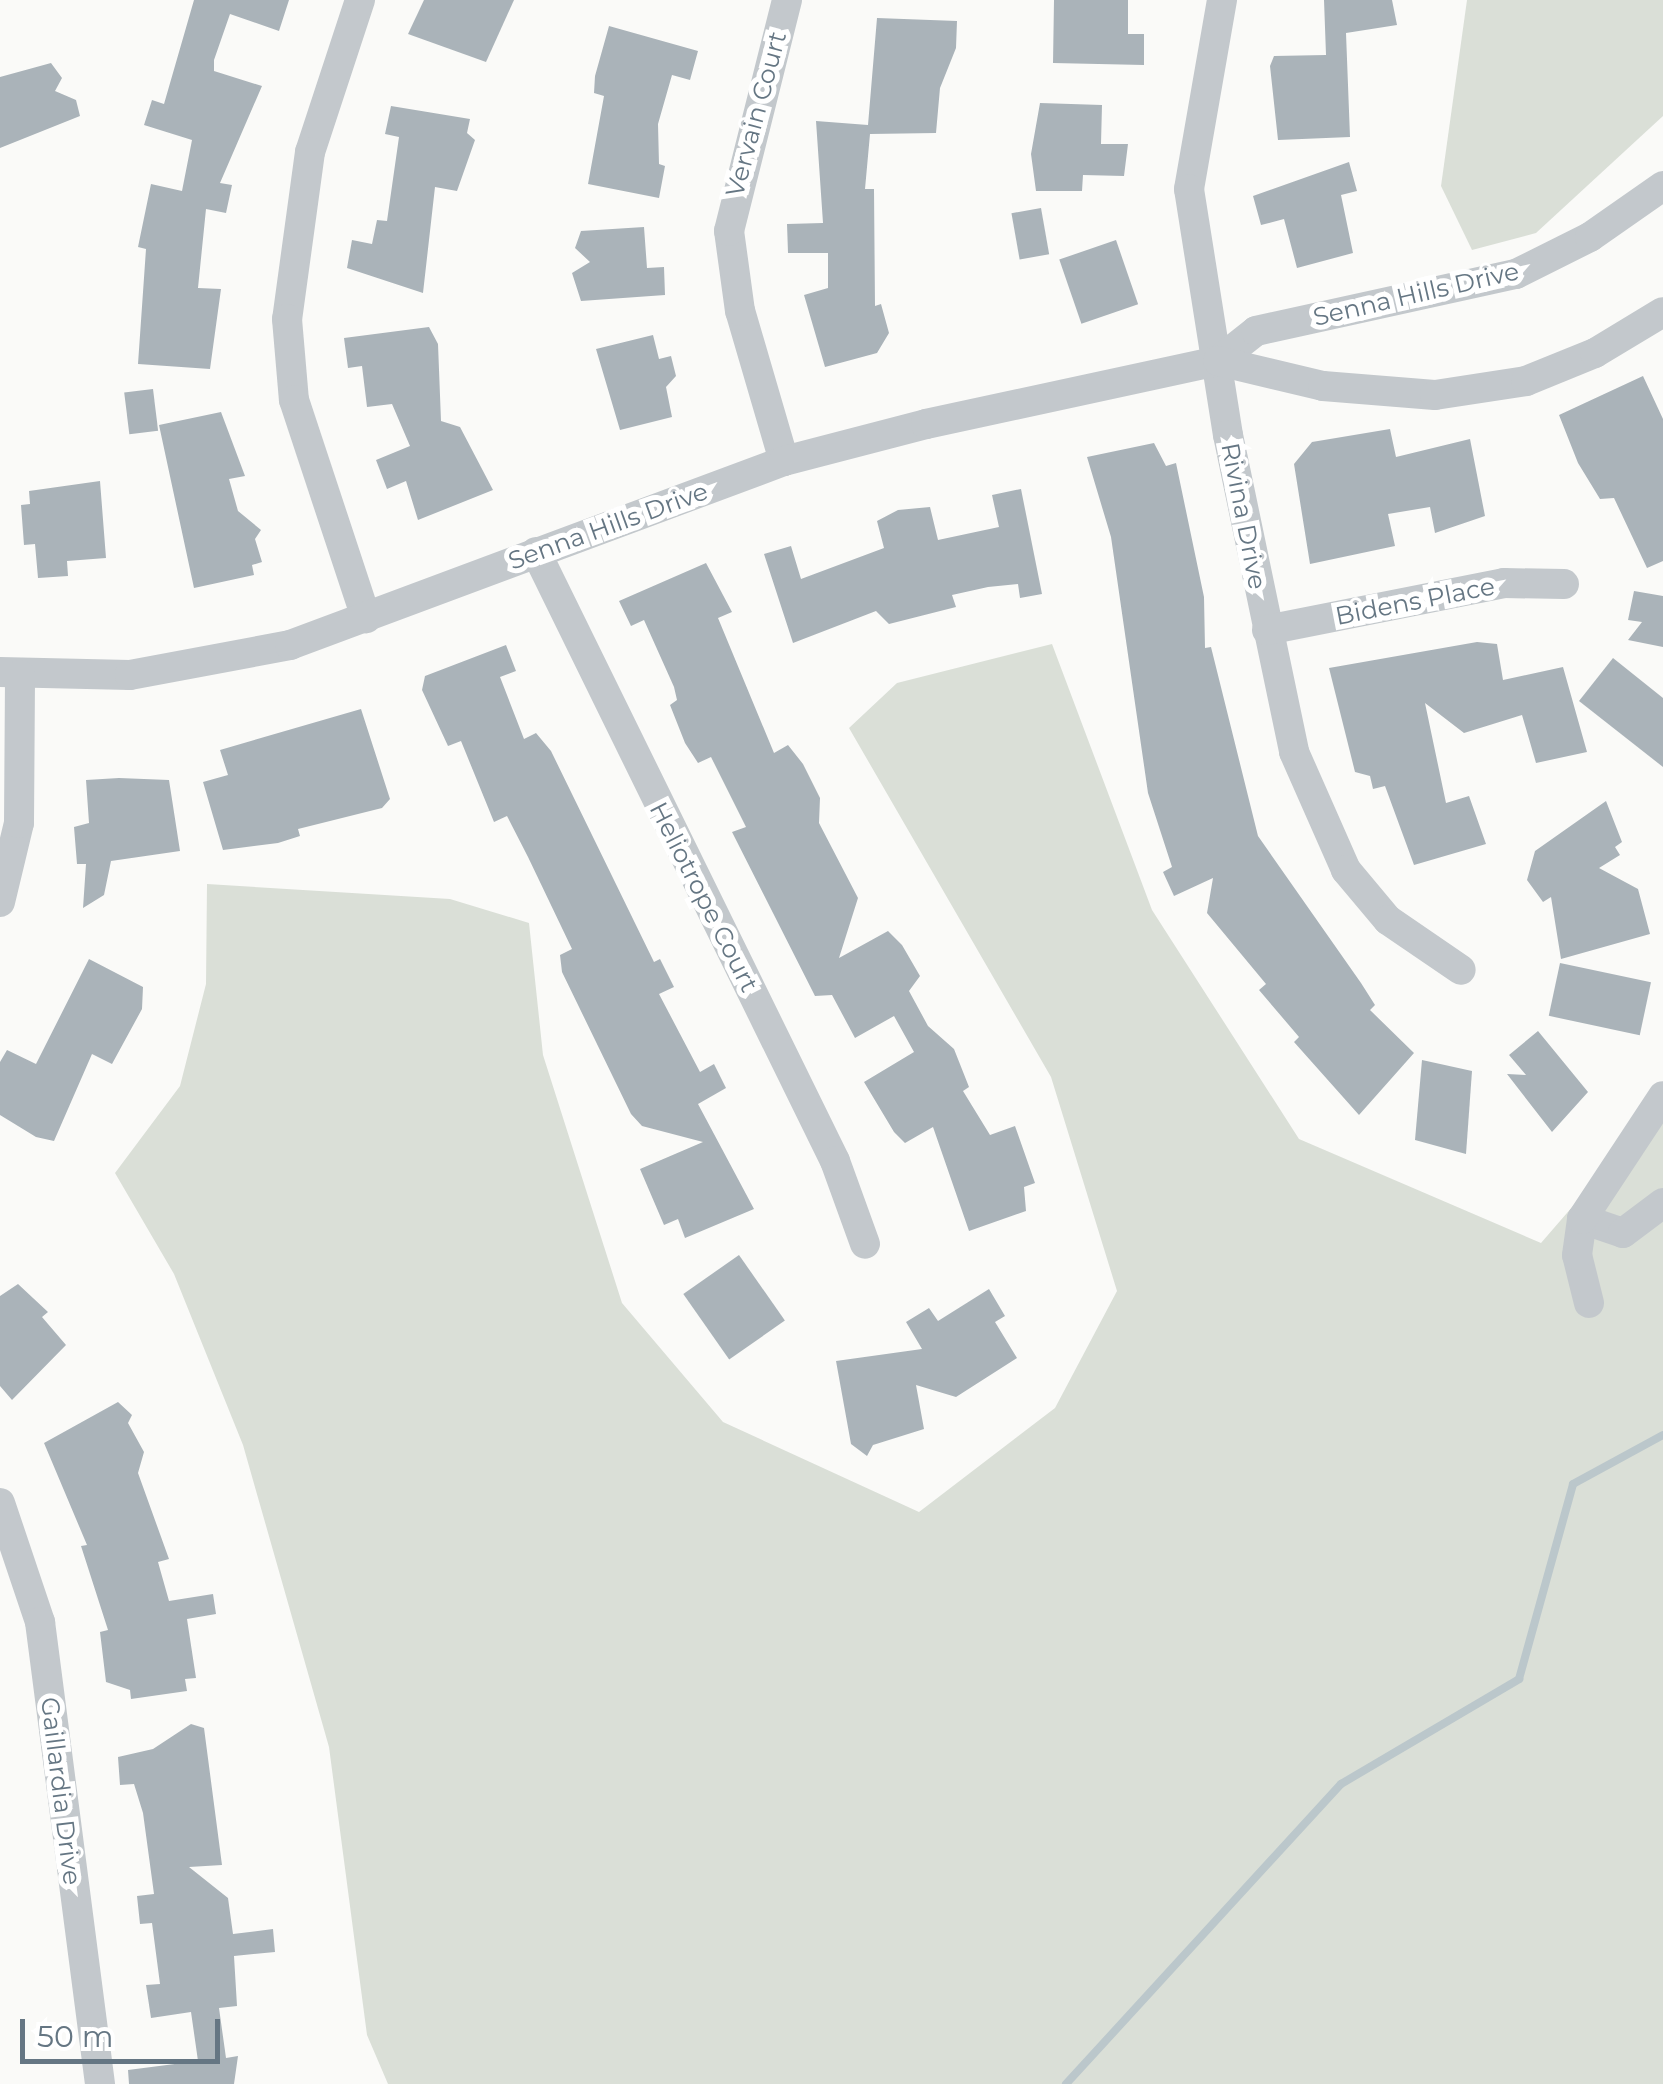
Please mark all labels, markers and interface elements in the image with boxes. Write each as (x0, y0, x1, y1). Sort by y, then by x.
street label: Vervain Court (720, 28, 792, 200)
street label: Senna Hills Drive (1310, 256, 1522, 332)
street label: Rivina Drive (1215, 440, 1273, 592)
street label: Senna Hills Drive (504, 476, 712, 576)
street label: Bidens Place (1333, 571, 1497, 631)
street label: Heliotrope Court (643, 797, 765, 997)
street label: Gaillardia Drive (35, 1695, 87, 1887)
scale bar (25, 1999, 225, 2061)
text: 50 m (37, 2018, 114, 2055)

